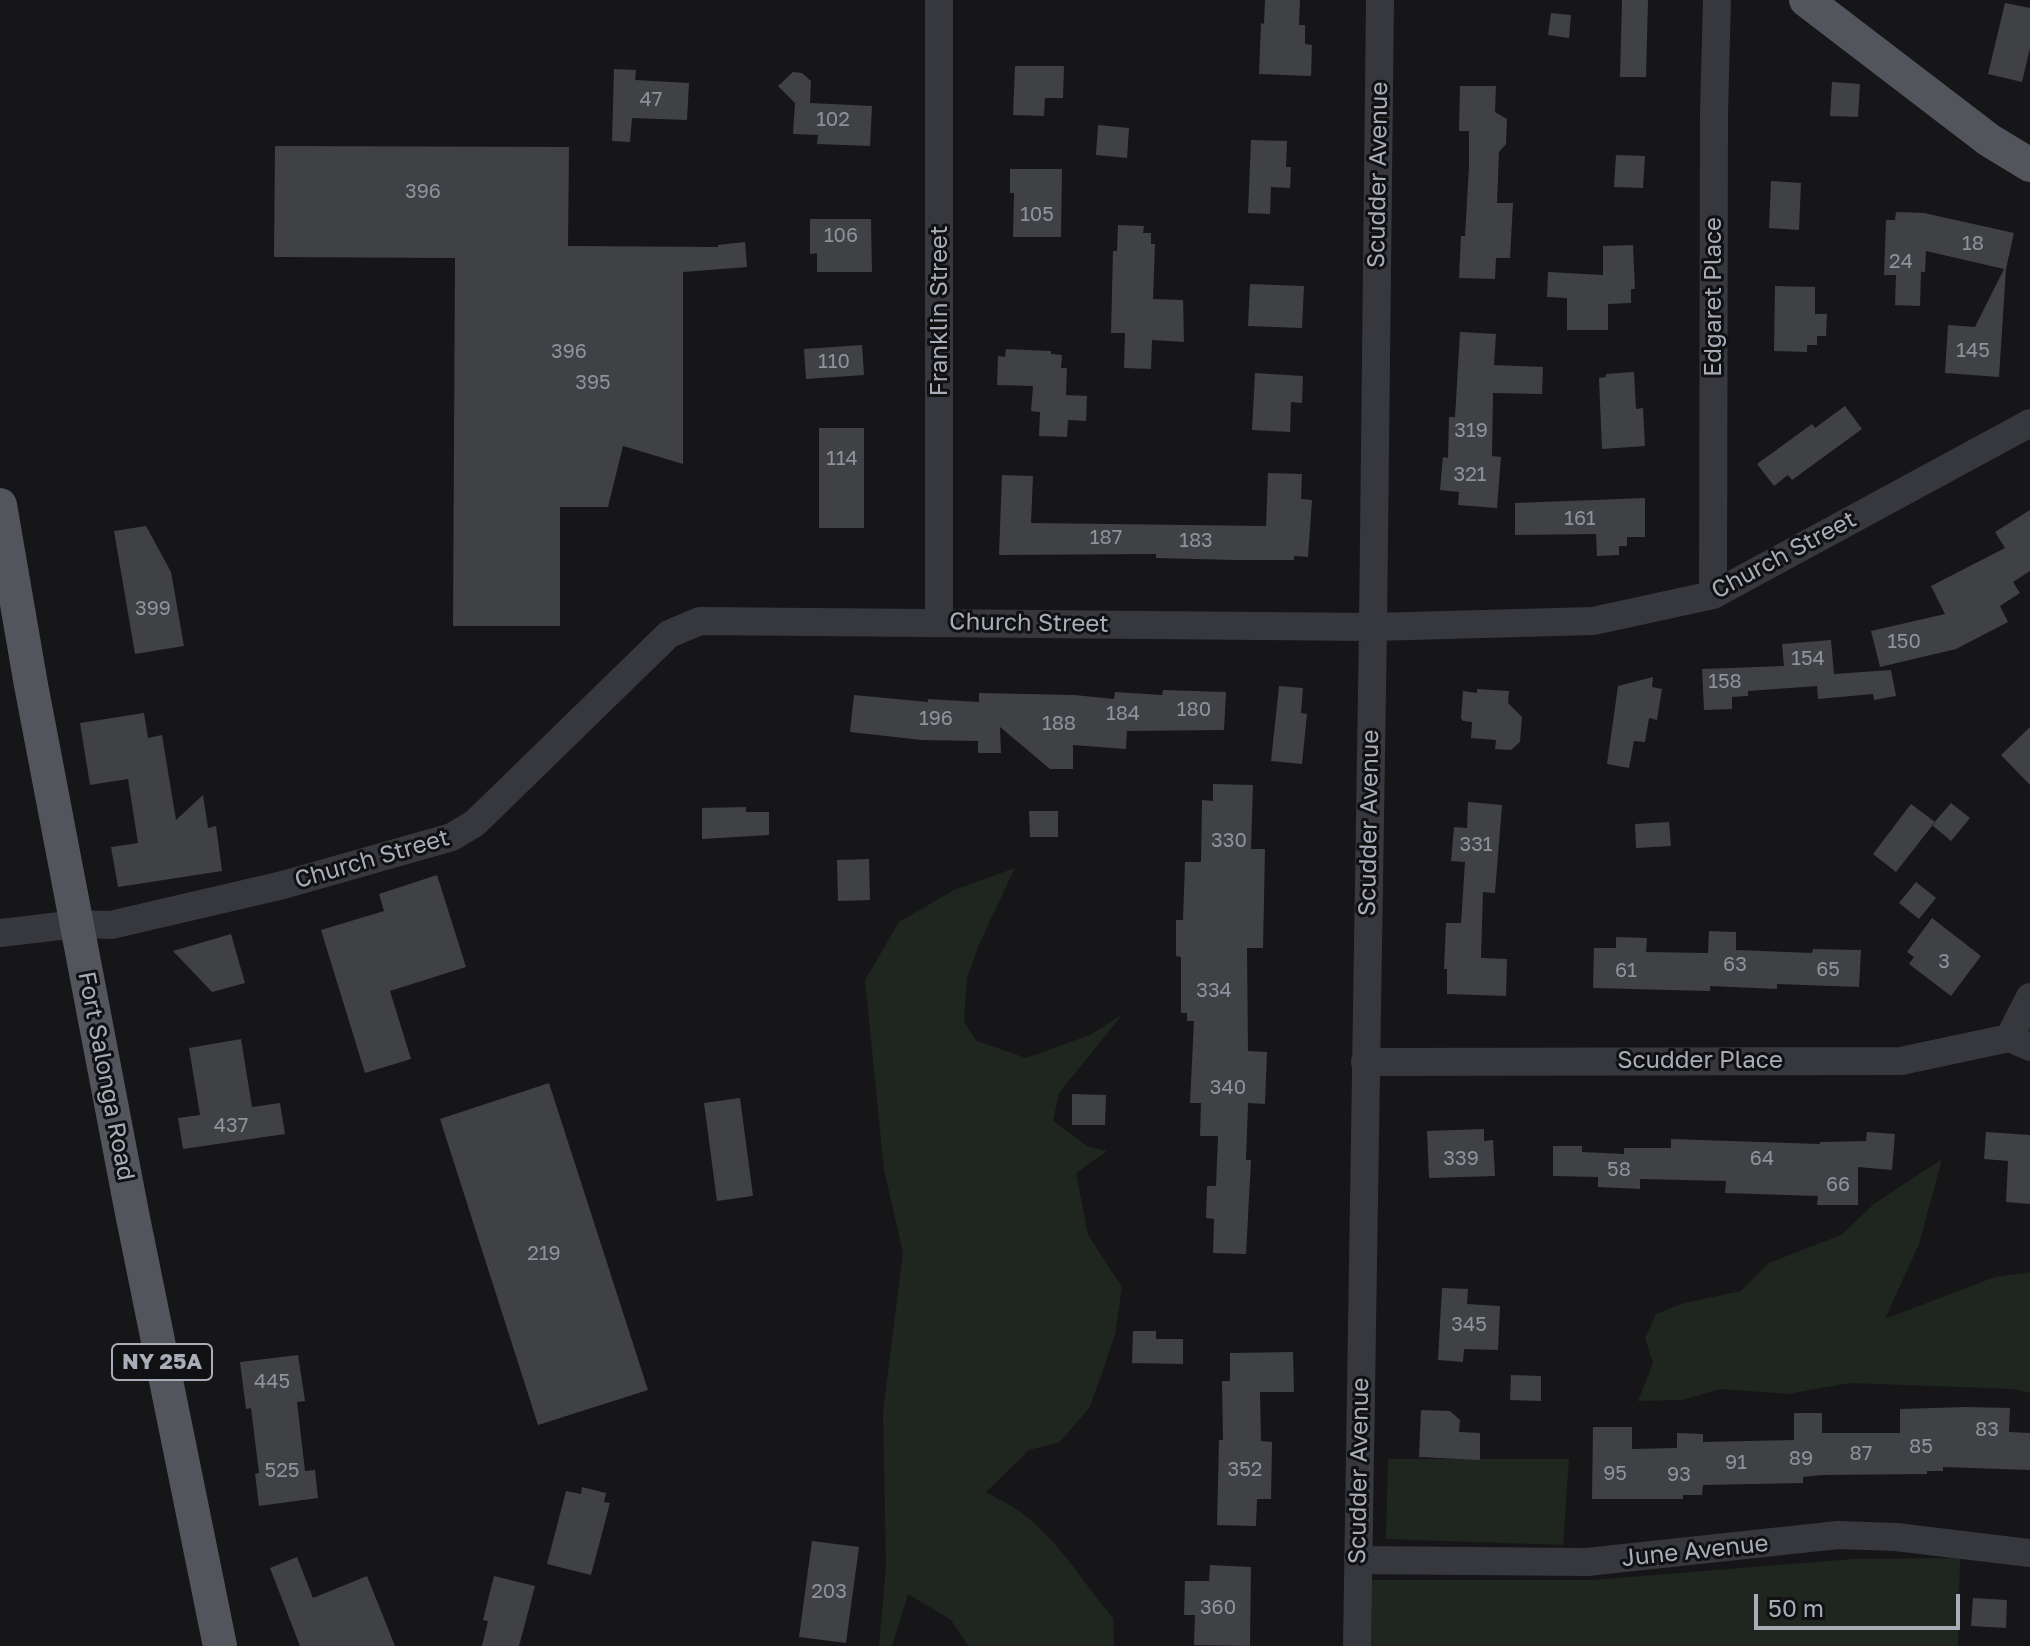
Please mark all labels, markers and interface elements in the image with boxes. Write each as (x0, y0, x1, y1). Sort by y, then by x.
street label: Scudder Avenue (1362, 82, 1394, 268)
house number: 47 (640, 88, 662, 112)
house number: 102 (816, 108, 850, 132)
house number: 396 (405, 180, 441, 204)
house number: 105 (1020, 203, 1054, 227)
street label: Edgaret Place (1699, 217, 1727, 377)
house number: 106 (824, 224, 858, 248)
street label: Franklin Street (925, 225, 953, 397)
house number: 18 (1962, 232, 1984, 256)
house number: 24 (1889, 250, 1913, 274)
house number: 145 (1956, 339, 1990, 363)
house number: 396 (551, 340, 587, 364)
house number: 110 (818, 350, 850, 374)
house number: 395 (575, 371, 611, 395)
house number: 319 (1454, 419, 1488, 443)
house number: 114 (826, 447, 858, 471)
house number: 321 (1454, 463, 1486, 487)
street label: Church Street (1707, 505, 1861, 605)
house number: 161 (1564, 507, 1596, 531)
house number: 187 (1090, 526, 1122, 550)
house number: 183 (1179, 529, 1213, 553)
house number: 399 (135, 597, 171, 621)
street label: Church Street (949, 607, 1109, 639)
house number: 150 (1887, 630, 1921, 654)
house number: 154 (1791, 647, 1825, 671)
house number: 158 (1708, 670, 1742, 694)
house number: 180 (1177, 698, 1211, 722)
house number: 184 (1106, 702, 1140, 726)
house number: 196 (919, 707, 953, 731)
house number: 188 (1042, 712, 1076, 736)
street label: Scudder Avenue (1353, 730, 1385, 916)
street label: Church Street (291, 823, 453, 895)
house number: 330 (1211, 829, 1247, 853)
house number: 331 (1459, 833, 1493, 857)
house number: 3 (1938, 950, 1950, 974)
house number: 63 (1723, 953, 1747, 977)
house number: 65 (1816, 958, 1840, 982)
house number: 61 (1615, 959, 1637, 983)
street label: Fort Salonga Road (72, 969, 140, 1183)
house number: 334 (1196, 979, 1232, 1003)
street label: Scudder Place (1617, 1046, 1783, 1074)
house number: 340 (1210, 1076, 1246, 1100)
house number: 437 (214, 1114, 248, 1138)
house number: 339 (1443, 1147, 1479, 1171)
house number: 64 (1750, 1147, 1774, 1171)
house number: 58 (1607, 1158, 1631, 1182)
house number: 66 (1826, 1173, 1850, 1197)
house number: 219 (527, 1242, 561, 1266)
house number: 345 (1451, 1313, 1487, 1337)
road number: NY 25A (112, 1344, 212, 1380)
house number: 445 (254, 1370, 290, 1394)
street label: Scudder Avenue (1343, 1378, 1375, 1564)
house number: 83 (1975, 1418, 1999, 1442)
house number: 85 (1909, 1435, 1933, 1459)
house number: 87 (1850, 1442, 1872, 1466)
house number: 89 (1789, 1447, 1813, 1471)
house number: 91 (1725, 1451, 1747, 1475)
house number: 352 (1228, 1458, 1262, 1482)
house number: 525 (265, 1459, 299, 1483)
house number: 95 (1603, 1462, 1627, 1486)
house number: 93 (1667, 1463, 1691, 1487)
street label: June Avenue (1620, 1529, 1770, 1573)
scale bar (1758, 1578, 1964, 1628)
house number: 203 (811, 1580, 847, 1604)
text: 50 m (1768, 1593, 1824, 1622)
house number: 360 (1200, 1596, 1236, 1620)

